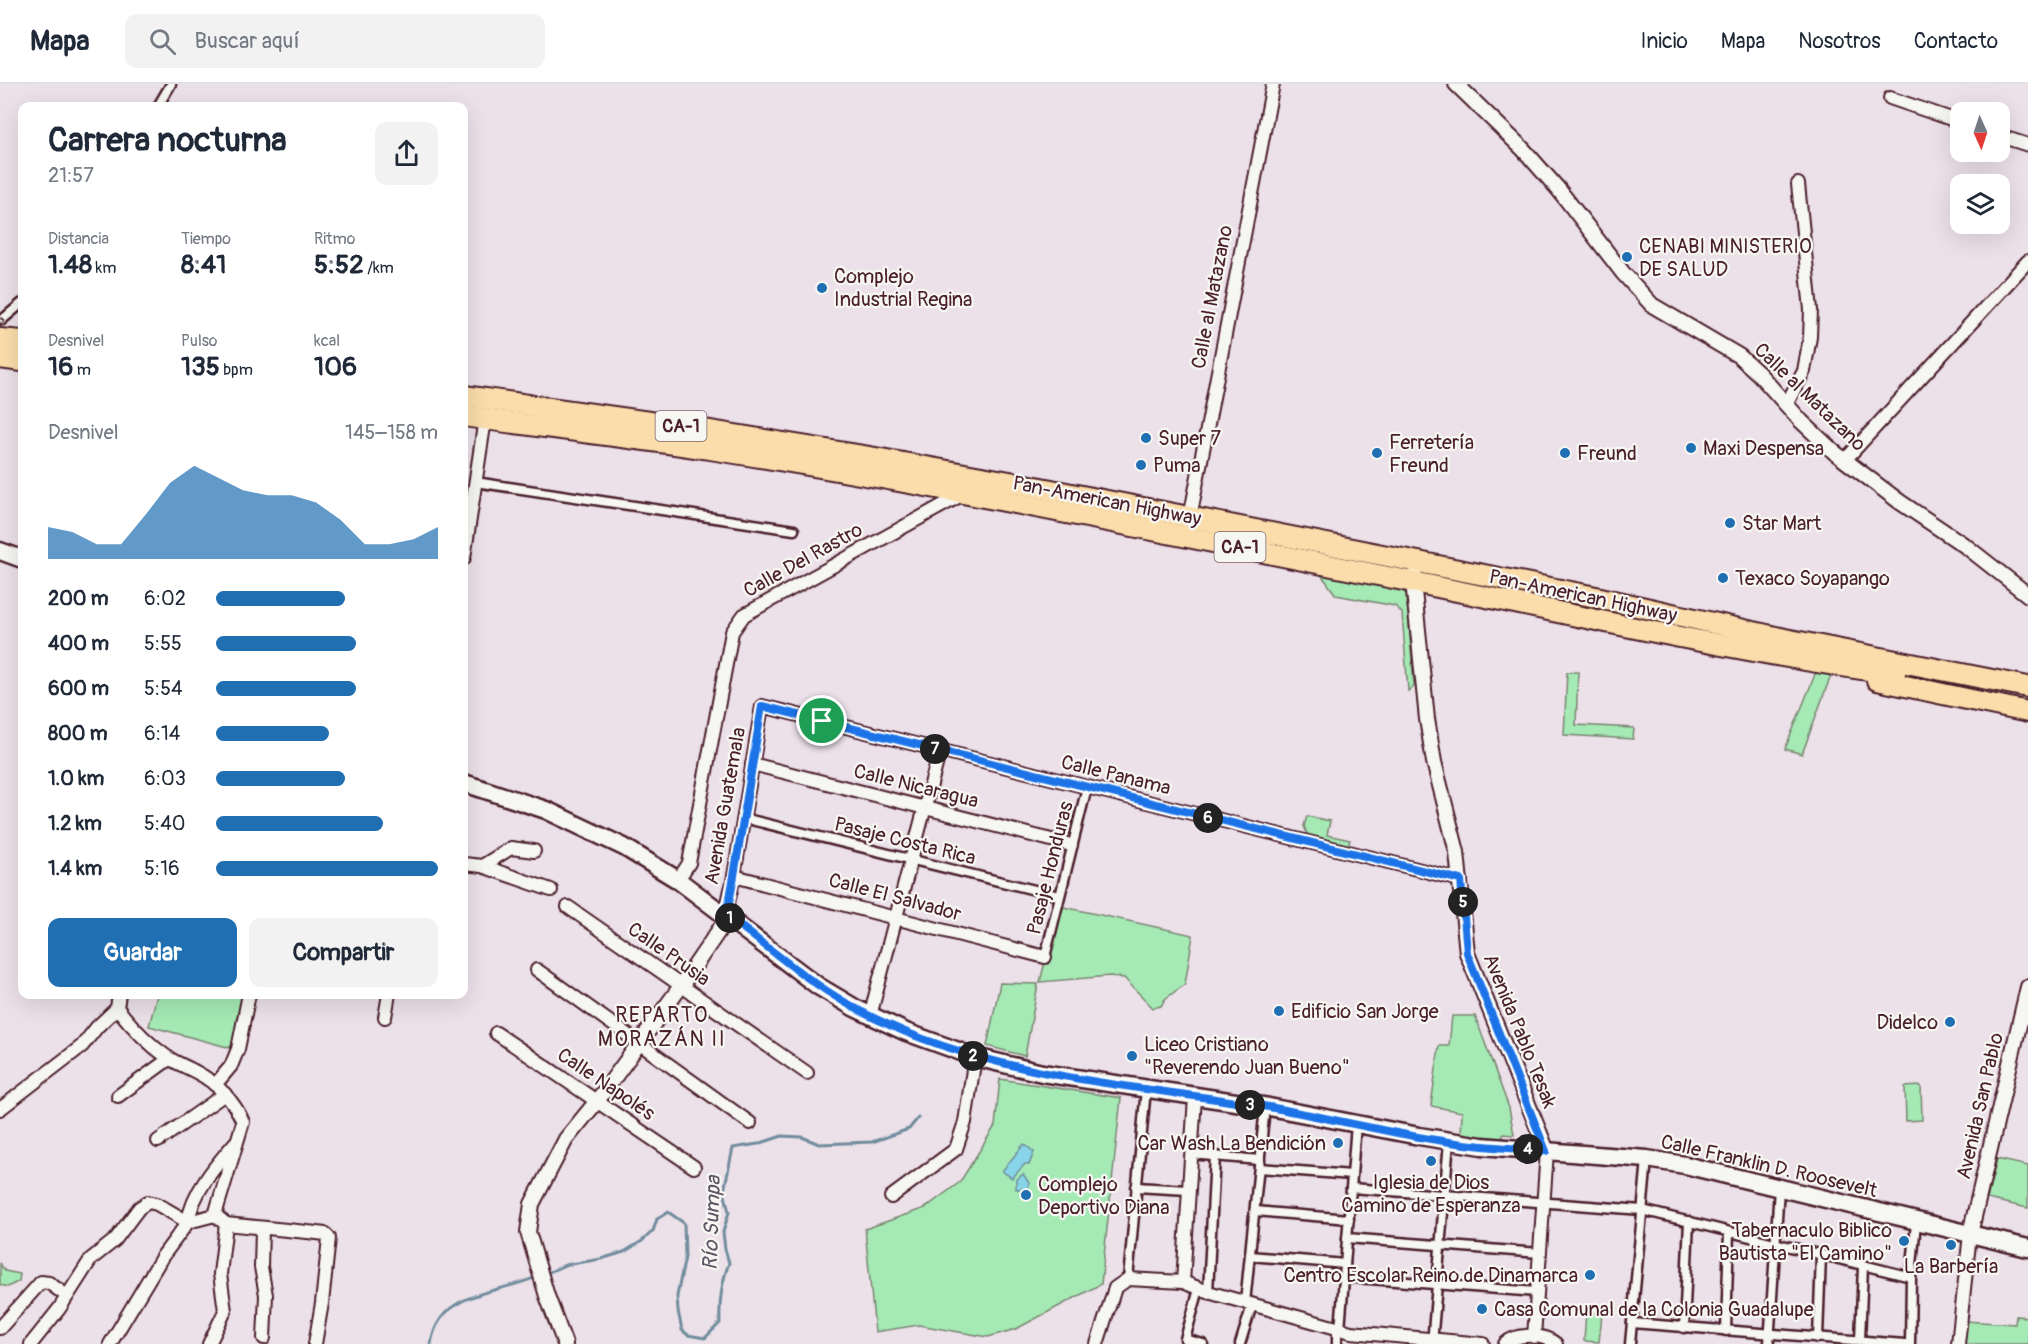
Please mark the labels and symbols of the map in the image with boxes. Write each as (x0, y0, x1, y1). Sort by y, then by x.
north arrow (1950, 102, 2010, 162)
street label: Calle al Matazano (1186, 223, 1238, 371)
place label: CENABI MINISTERIO DE SALUD (1639, 234, 1812, 282)
marker: CENABI MINISTERIO DE SALUD (1620, 250, 1634, 264)
place label: Complejo Industrial Regina (834, 264, 972, 312)
marker: Complejo Industrial Regina (815, 281, 829, 295)
street label: Calle al Matazano (1749, 337, 1871, 457)
road number: CA-1 (656, 411, 706, 441)
place label: Super 7 (1158, 426, 1222, 451)
place label: Ferretería Freund (1389, 430, 1474, 478)
marker: Super 7 (1139, 431, 1153, 445)
place label: Maxi Despensa (1703, 436, 1824, 461)
place label: Freund (1577, 441, 1637, 466)
marker: Maxi Despensa (1684, 441, 1698, 455)
marker: Ferretería Freund (1370, 446, 1384, 460)
marker: Freund (1558, 446, 1572, 460)
place label: Puma (1153, 453, 1201, 478)
marker: Puma (1134, 458, 1148, 472)
street label: Pan-American Highway (1011, 470, 1204, 532)
place label: Star Mart (1742, 511, 1822, 536)
marker: Star Mart (1723, 516, 1737, 530)
street label: Calle Del Rastro (739, 517, 867, 603)
road number: CA-1 (1214, 532, 1266, 562)
street label: Pan-American Highway (1487, 564, 1680, 628)
place label: Texaco Soyapango (1735, 566, 1890, 591)
marker: Texaco Soyapango (1716, 571, 1730, 585)
pin (796, 695, 847, 746)
street label: Avenida Guatemala (699, 725, 751, 887)
pin: 7 (920, 734, 950, 764)
street label: Calle Panama (1059, 749, 1173, 801)
street label: Calle Nicaragua (851, 758, 981, 814)
street label: Pasaje Honduras (1021, 799, 1079, 937)
pin: 6 (1193, 803, 1223, 833)
street label: Pasaje Costa Rica (832, 811, 978, 871)
street label: Calle El Salvador (826, 867, 964, 927)
pin: 5 (1448, 887, 1478, 917)
pin: 1 (715, 903, 745, 933)
street label: Calle Prusia (623, 917, 715, 991)
street label: Avenida Pablo Tesak (1478, 950, 1563, 1112)
place label: Edificio San Jorge (1291, 999, 1439, 1024)
district label: REPARTO MORAZÁN II (598, 1002, 726, 1053)
marker: Edificio San Jorge (1272, 1004, 1286, 1018)
place label: Didelco (1876, 1010, 1938, 1035)
marker: Didelco (1943, 1015, 1957, 1029)
street label: Avenida San Pablo (1951, 1030, 2009, 1182)
place label: Liceo Cristiano "Reverendo Juan Bueno" (1144, 1032, 1350, 1080)
pin: 2 (958, 1041, 988, 1071)
street label: Calle Napolés (552, 1042, 660, 1126)
marker: Liceo Cristiano "Reverendo Juan Bueno" (1125, 1049, 1139, 1063)
pin: 3 (1235, 1090, 1265, 1120)
street label: Calle Franklin D. Roosevelt (1658, 1129, 1881, 1203)
place label: Car Wash La Bendición (1137, 1131, 1326, 1156)
pin: 4 (1513, 1134, 1543, 1164)
marker: Car Wash La Bendición (1331, 1136, 1345, 1150)
marker: Iglesia de Dios Camino de Esperanza (1424, 1154, 1438, 1168)
place label: Iglesia de Dios Camino de Esperanza (1341, 1170, 1521, 1218)
place label: Complejo Deportivo Diana (1038, 1172, 1169, 1220)
water label: Río Sumpa (697, 1174, 727, 1271)
marker: Complejo Deportivo Diana (1019, 1188, 1033, 1202)
place label: Tabernaculo Biblico Bautista "El Camino" (1719, 1218, 1892, 1266)
marker: Tabernaculo Biblico Bautista "El Camino" (1897, 1234, 1911, 1248)
marker: La Barbería (1944, 1238, 1958, 1252)
place label: La Barbería (1904, 1254, 1998, 1279)
place label: Centro Escolar Reino de Dinamarca (1283, 1263, 1578, 1288)
marker: Centro Escolar Reino de Dinamarca (1583, 1268, 1597, 1282)
place label: Casa Comunal de la Colonia Guadalupe (1494, 1297, 1814, 1322)
marker: Casa Comunal de la Colonia Guadalupe (1475, 1302, 1489, 1316)

